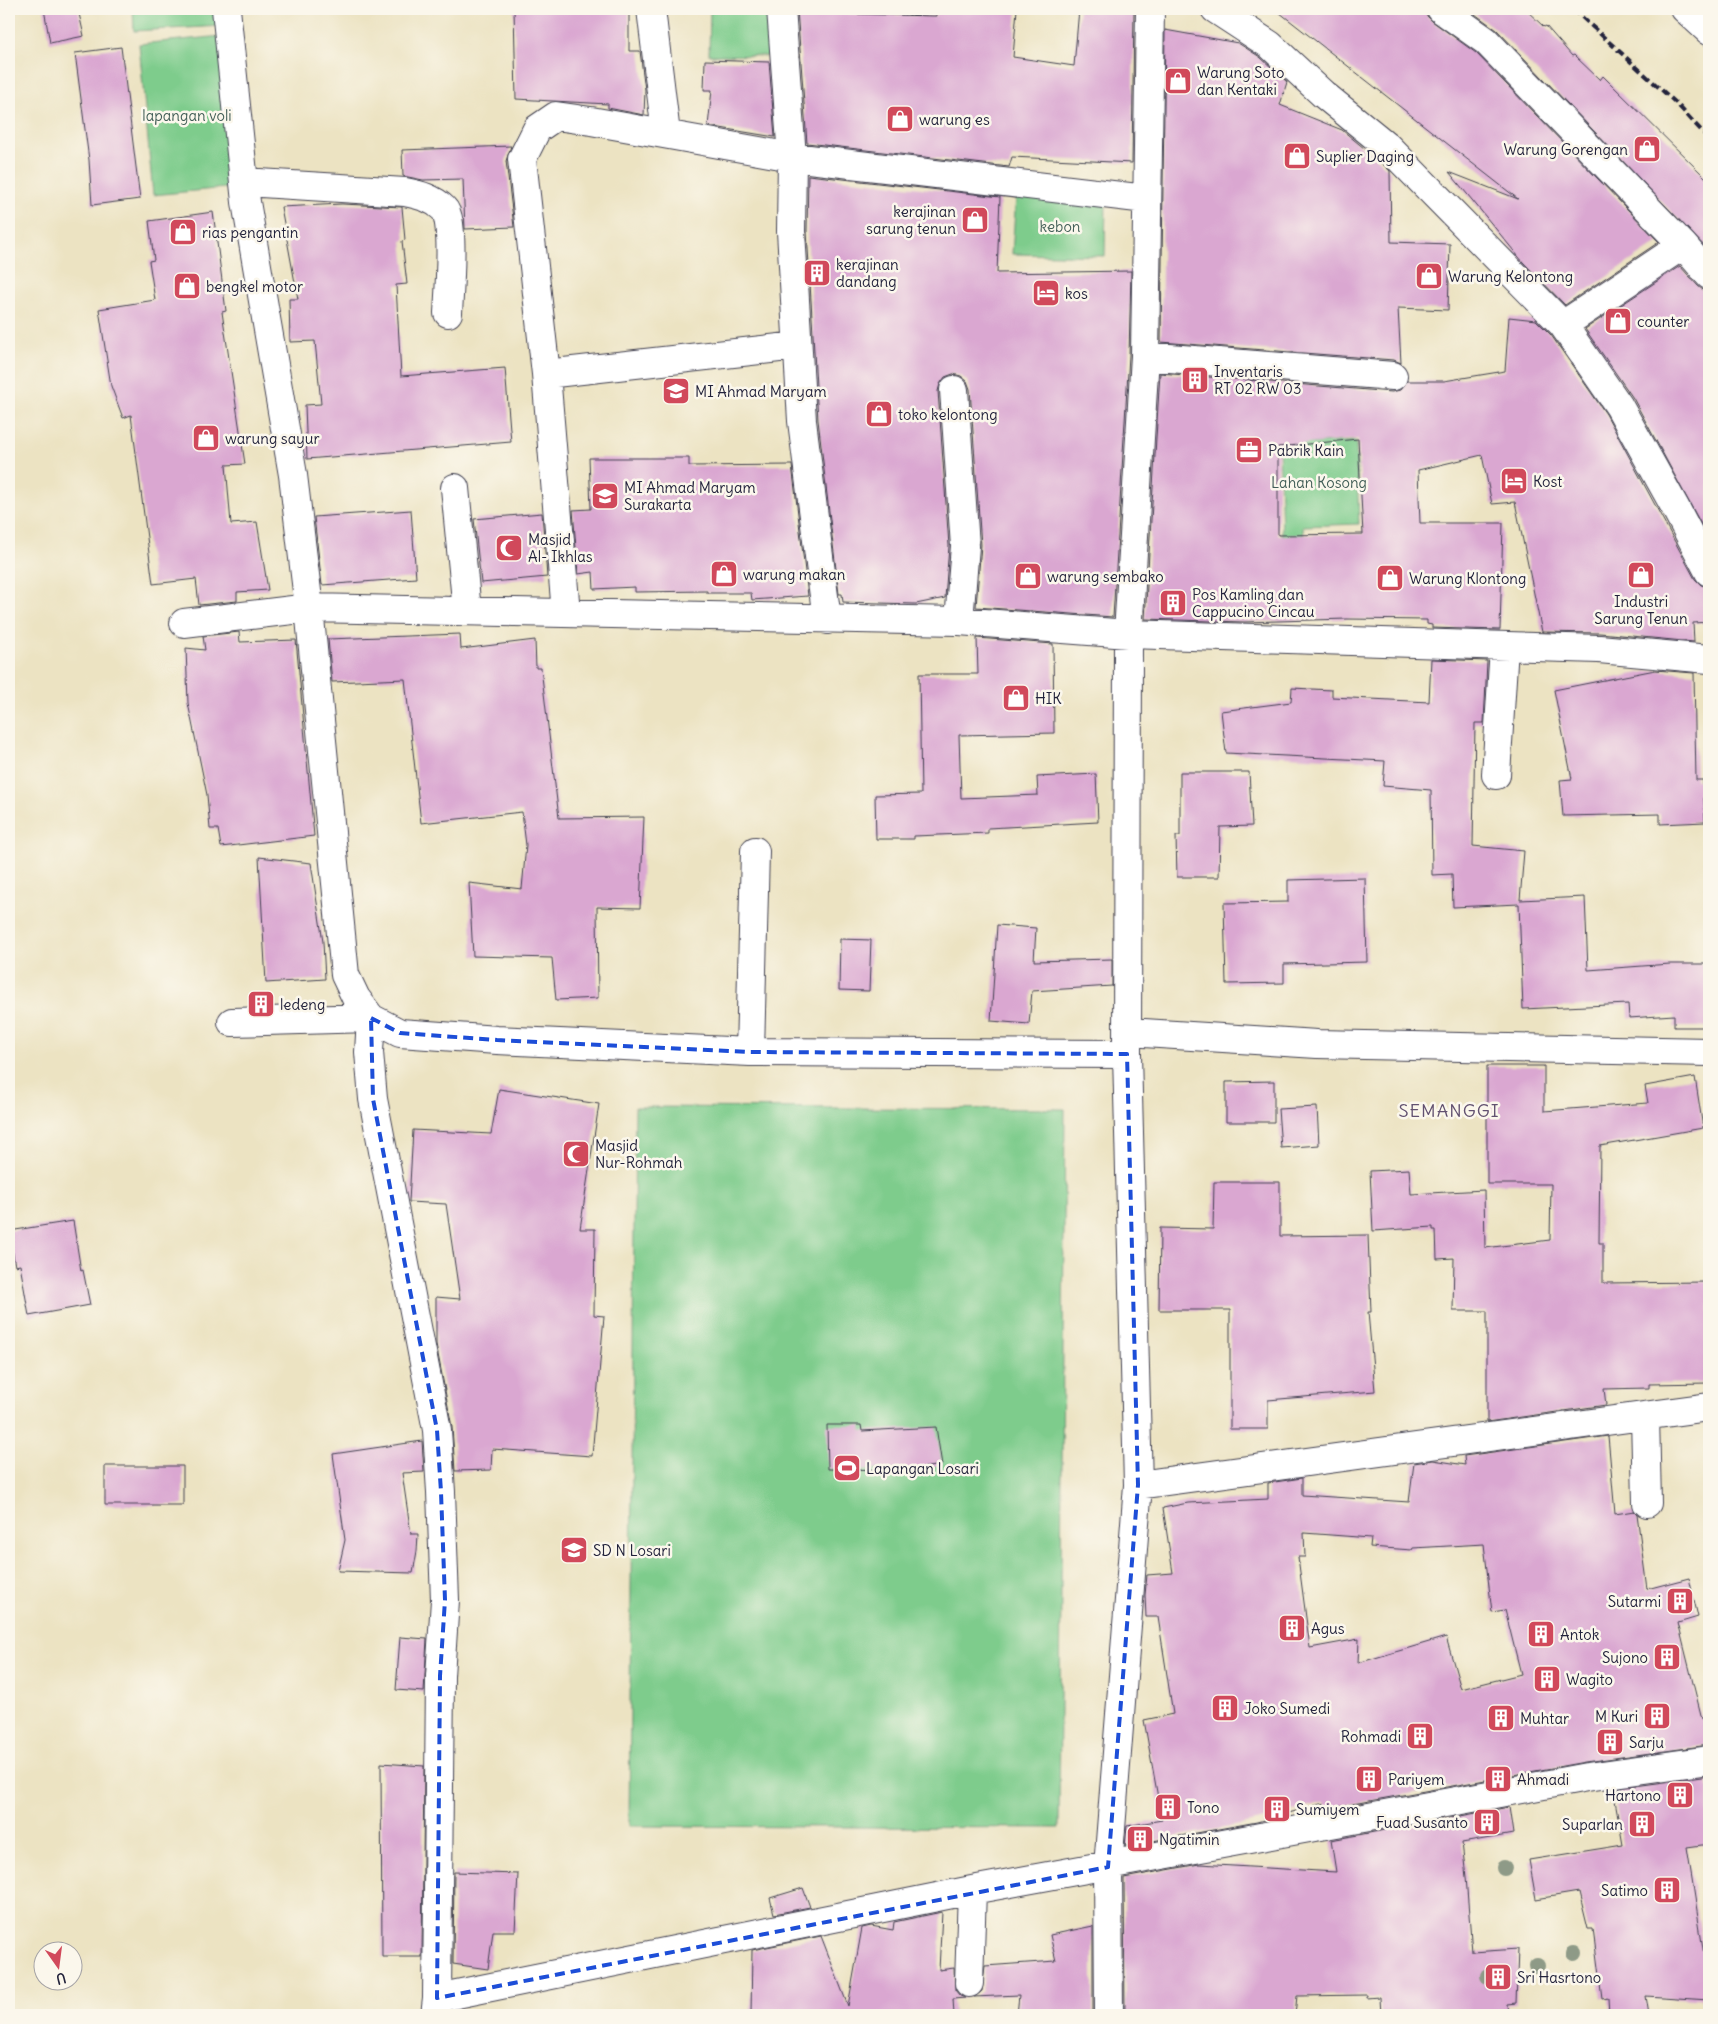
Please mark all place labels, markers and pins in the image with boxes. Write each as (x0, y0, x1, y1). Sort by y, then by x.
place label: Warung Soto dan Kentaki (1197, 63, 1284, 99)
shop icon: Warung Soto dan Kentaki (1163, 66, 1193, 96)
shop icon: warung es (885, 104, 915, 134)
place label: warung es (919, 110, 990, 129)
shop icon: Warung Gorengan (1632, 134, 1662, 164)
place label: Warung Gorengan (1503, 140, 1628, 159)
shop icon: Suplier Daging (1282, 141, 1312, 171)
place label: Suplier Daging (1316, 147, 1414, 166)
place label: kerajinan sarung tenun (866, 202, 956, 238)
shop icon: kerajinan sarung tenun (960, 205, 990, 235)
shop icon: rias pengantin (168, 217, 198, 247)
place label: rias pengantin (202, 223, 299, 242)
place label: kerajinan dandang (836, 255, 899, 291)
building icon: kerajinan dandang (802, 258, 832, 288)
shop icon: Warung Kelontong (1414, 261, 1444, 291)
place label: Warung Kelontong (1448, 267, 1573, 286)
shop icon: bengkel motor (172, 271, 202, 301)
place label: bengkel motor (206, 277, 303, 296)
hotel icon: kos (1031, 278, 1061, 308)
place label: kos (1065, 284, 1088, 303)
shop icon: counter (1603, 306, 1633, 336)
place label: counter (1637, 312, 1689, 331)
place label: Inventaris RT 02 RW 03 (1214, 362, 1301, 398)
building icon: Inventaris RT 02 RW 03 (1180, 365, 1210, 395)
school or university icon: MI Ahmad Maryam (661, 376, 691, 406)
place label: MI Ahmad Maryam (695, 382, 827, 401)
shop icon: toko kelontong (864, 399, 894, 429)
place label: toko kelontong (898, 405, 998, 424)
shop icon: warung sayur (191, 423, 221, 453)
place label: warung sayur (225, 429, 320, 448)
office icon: Pabrik Kain (1234, 435, 1264, 465)
place label: Pabrik Kain (1268, 441, 1344, 460)
hotel icon: Kost (1499, 466, 1529, 496)
place label: Kost (1533, 472, 1562, 491)
place label: MI Ahmad Maryam Surakarta (624, 478, 756, 514)
school or university icon: MI Ahmad Maryam Surakarta (590, 481, 620, 511)
place label: Masjid Al- Ikhlas (528, 530, 593, 566)
mosque icon: Masjid Al- Ikhlas (494, 533, 524, 563)
shop icon: warung makan (709, 559, 739, 589)
shop icon: Industri Sarung Tenun (1626, 560, 1656, 590)
shop icon: warung sembako (1013, 561, 1043, 591)
shop icon: Warung Klontong (1375, 563, 1405, 593)
place label: warung makan (743, 565, 846, 584)
place label: warung sembako (1047, 567, 1164, 586)
place label: Warung Klontong (1409, 569, 1526, 588)
place label: Pos Kamling dan Cappucino Cincau (1192, 585, 1315, 621)
building icon: Pos Kamling dan Cappucino Cincau (1158, 588, 1188, 618)
place label: Industri Sarung Tenun (1594, 592, 1688, 628)
shop icon: HIK (1001, 683, 1031, 713)
place label: HIK (1035, 689, 1062, 708)
building icon: ledeng (246, 989, 276, 1019)
place label: ledeng (280, 995, 325, 1014)
place label: Masjid Nur-Rohmah (595, 1136, 683, 1172)
mosque icon: Masjid Nur-Rohmah (561, 1139, 591, 1169)
sports icon: Lapangan Losari (832, 1453, 862, 1483)
place label: Lapangan Losari (866, 1459, 979, 1478)
school or university icon: SD N Losari (559, 1535, 589, 1565)
place label: SD N Losari (593, 1541, 671, 1560)
building icon: Sutarmi (1665, 1586, 1695, 1616)
place label: Sutarmi (1608, 1592, 1661, 1611)
building icon: Agus (1277, 1613, 1307, 1643)
place label: Agus (1311, 1619, 1345, 1638)
building icon: Antok (1526, 1619, 1556, 1649)
place label: Antok (1560, 1625, 1600, 1644)
building icon: Sujono (1652, 1642, 1682, 1672)
place label: Sujono (1602, 1648, 1648, 1667)
building icon: Wagito (1532, 1664, 1562, 1694)
place label: Wagito (1566, 1670, 1613, 1689)
building icon: Joko Sumedi (1210, 1693, 1240, 1723)
place label: Joko Sumedi (1244, 1699, 1330, 1718)
building icon: M Kuri (1642, 1701, 1672, 1731)
building icon: Muhtar (1486, 1703, 1516, 1733)
place label: M Kuri (1595, 1707, 1638, 1726)
place label: Muhtar (1520, 1709, 1569, 1728)
building icon: Rohmadi (1405, 1721, 1435, 1751)
place label: Rohmadi (1341, 1727, 1401, 1746)
building icon: Sarju (1595, 1727, 1625, 1757)
place label: Sarju (1629, 1733, 1664, 1752)
building icon: Pariyem (1354, 1764, 1384, 1794)
building icon: Ahmadi (1483, 1764, 1513, 1794)
place label: Pariyem (1388, 1770, 1444, 1789)
place label: Ahmadi (1517, 1770, 1569, 1789)
building icon: Hartono (1665, 1780, 1695, 1810)
place label: Hartono (1605, 1786, 1661, 1805)
building icon: Tono (1153, 1792, 1183, 1822)
building icon: Sumiyem (1262, 1794, 1292, 1824)
place label: Tono (1187, 1798, 1219, 1817)
place label: Sumiyem (1296, 1800, 1359, 1819)
building icon: Fuad Susanto (1472, 1807, 1502, 1837)
building icon: Suparlan (1627, 1809, 1657, 1839)
place label: Fuad Susanto (1376, 1813, 1468, 1832)
place label: Suparlan (1562, 1815, 1623, 1834)
building icon: Ngatimin (1125, 1824, 1155, 1854)
place label: Ngatimin (1159, 1830, 1220, 1849)
building icon: Satimo (1652, 1875, 1682, 1905)
place label: Satimo (1601, 1881, 1648, 1900)
building icon: Sri Hasrtono (1483, 1962, 1513, 1992)
place label: Sri Hasrtono (1517, 1968, 1601, 1987)

